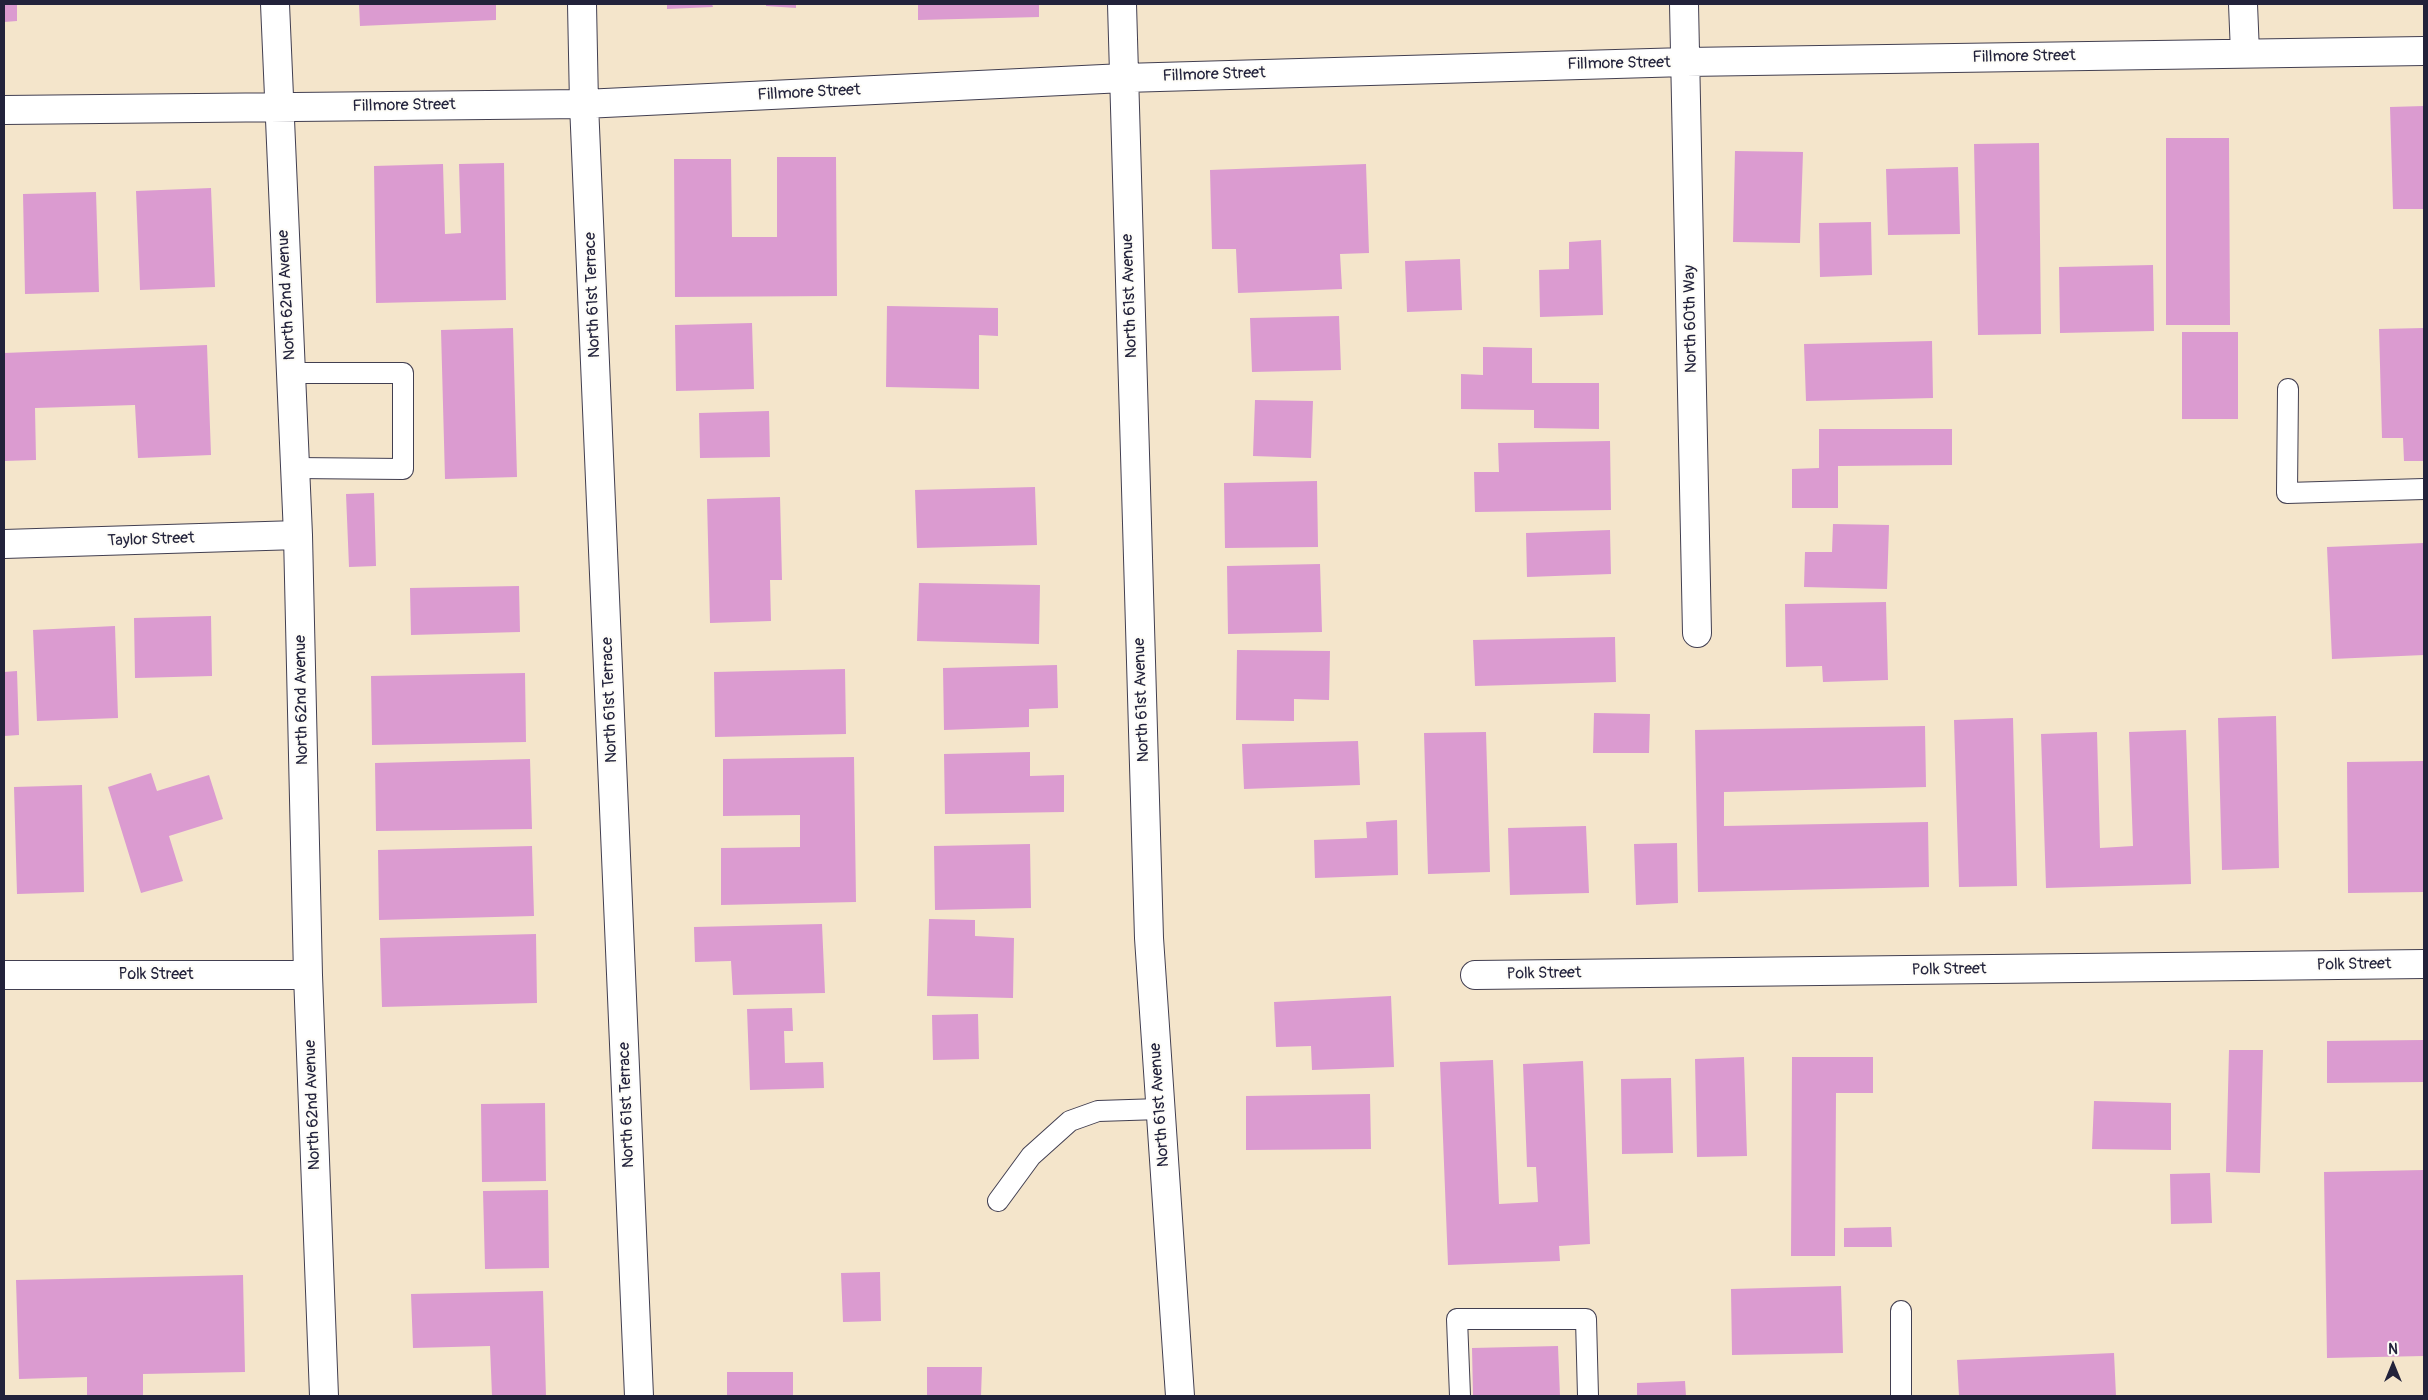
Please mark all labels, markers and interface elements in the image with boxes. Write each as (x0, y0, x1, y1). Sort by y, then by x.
street label: Fillmore Street (1972, 47, 2076, 67)
street label: Fillmore Street (1567, 54, 1671, 74)
street label: Fillmore Street (1162, 64, 1266, 86)
street label: Fillmore Street (757, 81, 861, 105)
street label: Fillmore Street (352, 96, 456, 116)
street label: North 62nd Avenue (274, 229, 300, 361)
street label: North 61st Terrace (581, 232, 605, 358)
street label: North 61st Avenue (1118, 234, 1142, 358)
street label: North 60th Way (1680, 265, 1702, 373)
street label: Taylor Street (107, 529, 195, 551)
street label: North 62nd Avenue (291, 635, 313, 765)
street label: North 61st Terrace (598, 637, 622, 763)
street label: North 61st Avenue (1130, 638, 1154, 762)
street label: Polk Street (2316, 955, 2392, 975)
street label: Polk Street (1911, 960, 1987, 980)
street label: Polk Street (1506, 964, 1582, 984)
street label: Polk Street (119, 965, 193, 985)
street label: North 62nd Avenue (301, 1040, 325, 1170)
street label: North 61st Terrace (615, 1042, 639, 1168)
street label: North 61st Avenue (1146, 1042, 1174, 1168)
north arrow (2368, 1340, 2418, 1390)
text: N (2388, 1341, 2398, 1358)

